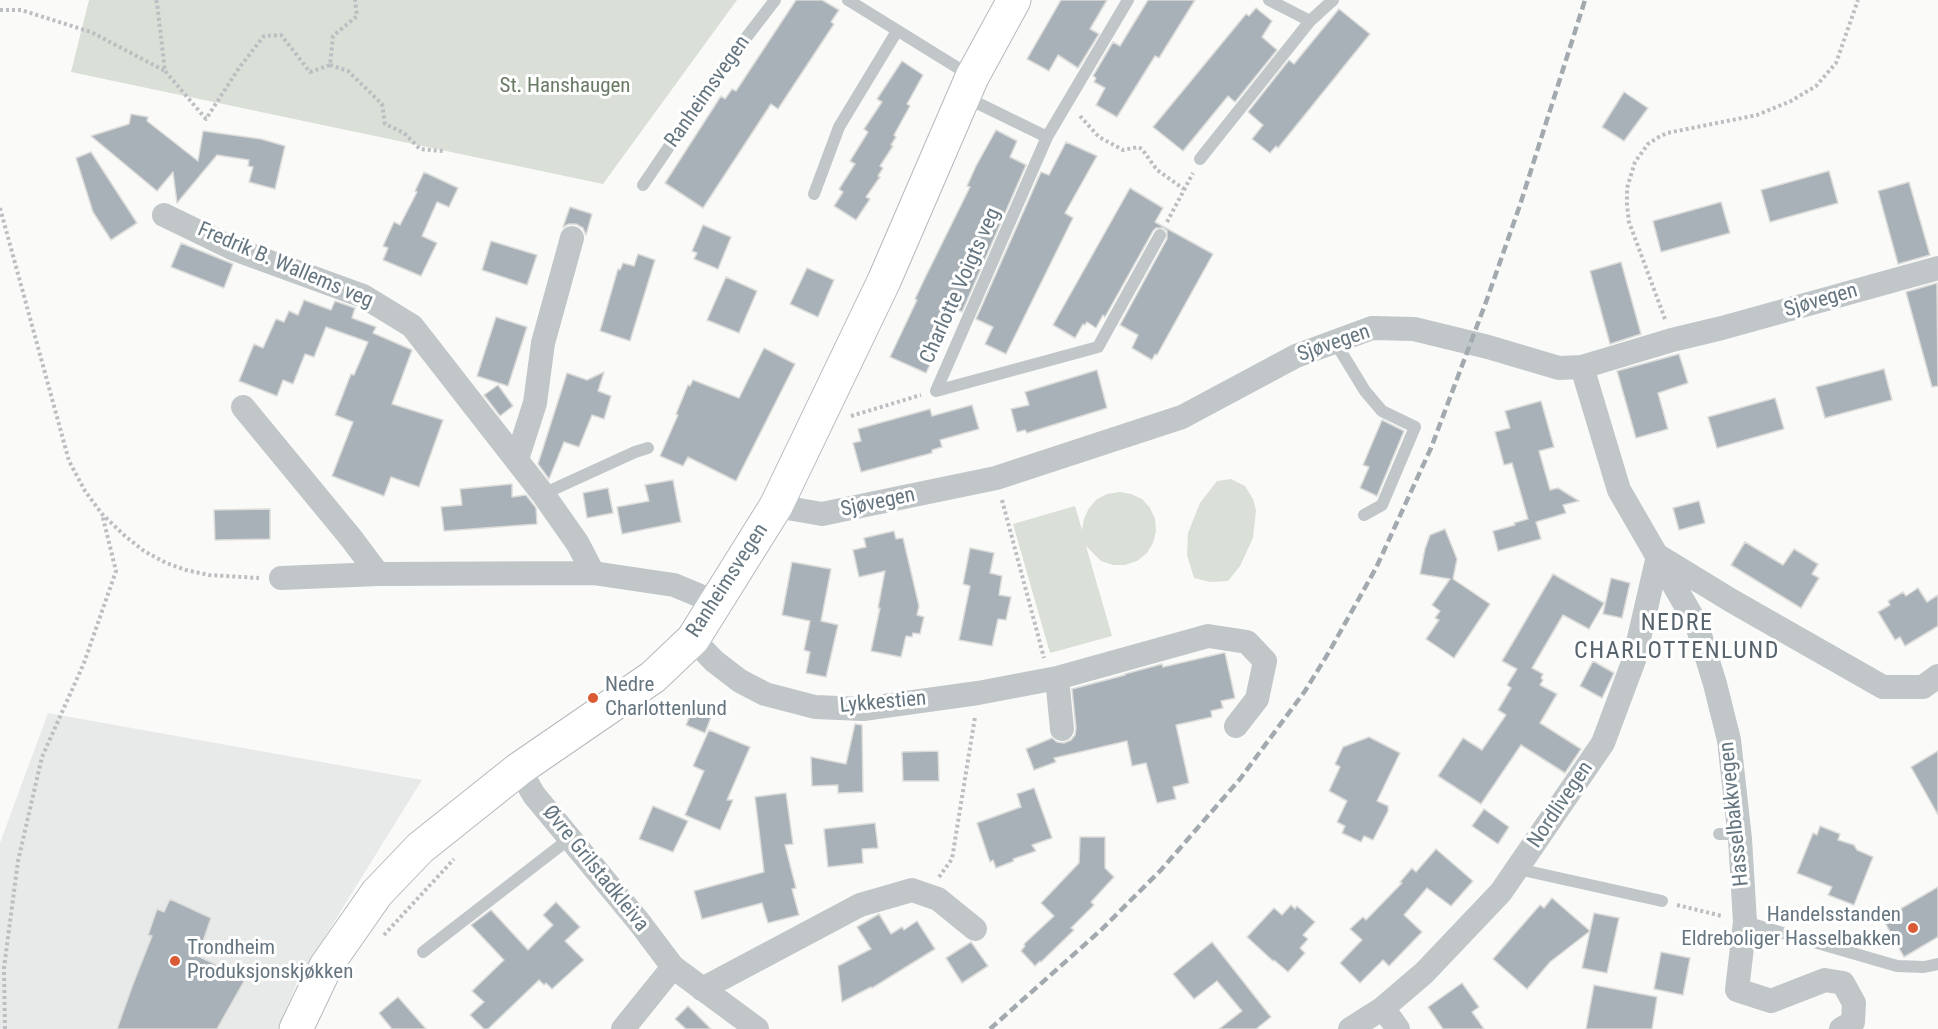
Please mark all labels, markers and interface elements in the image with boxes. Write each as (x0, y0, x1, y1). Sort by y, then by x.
street label: Ranheimsvegen (660, 31, 756, 153)
park label: St. Hanshaugen (499, 74, 631, 100)
street label: Charlotte Voigts veg (915, 204, 1007, 368)
street label: Fredrik B. Wallems veg (194, 218, 376, 314)
street label: Sjøvegen (1781, 279, 1861, 323)
street label: Sjøvegen (1294, 320, 1374, 368)
street label: Sjøvegen (839, 483, 917, 523)
street label: Ranheimsvegen (682, 519, 774, 643)
district label: NEDRE CHARLOTTENLUND (1574, 610, 1780, 666)
place label: Nedre Charlottenlund (605, 673, 727, 723)
street label: Lykkestien (839, 687, 927, 719)
marker: Nedre Charlottenlund (586, 691, 600, 705)
street label: Hasselbakkvegen (1715, 740, 1755, 888)
street label: Nordlivegen (1523, 757, 1599, 853)
street label: Øvre Grilstadkleiva (536, 801, 654, 937)
place label: Handelsstanden Eldreboliger Hasselbakken (1681, 903, 1901, 953)
marker: Handelsstanden Eldreboliger Hasselbakken (1906, 921, 1920, 935)
place label: Trondheim Produksjonskjøkken (187, 936, 353, 986)
marker: Trondheim Produksjonskjøkken (168, 954, 182, 968)

